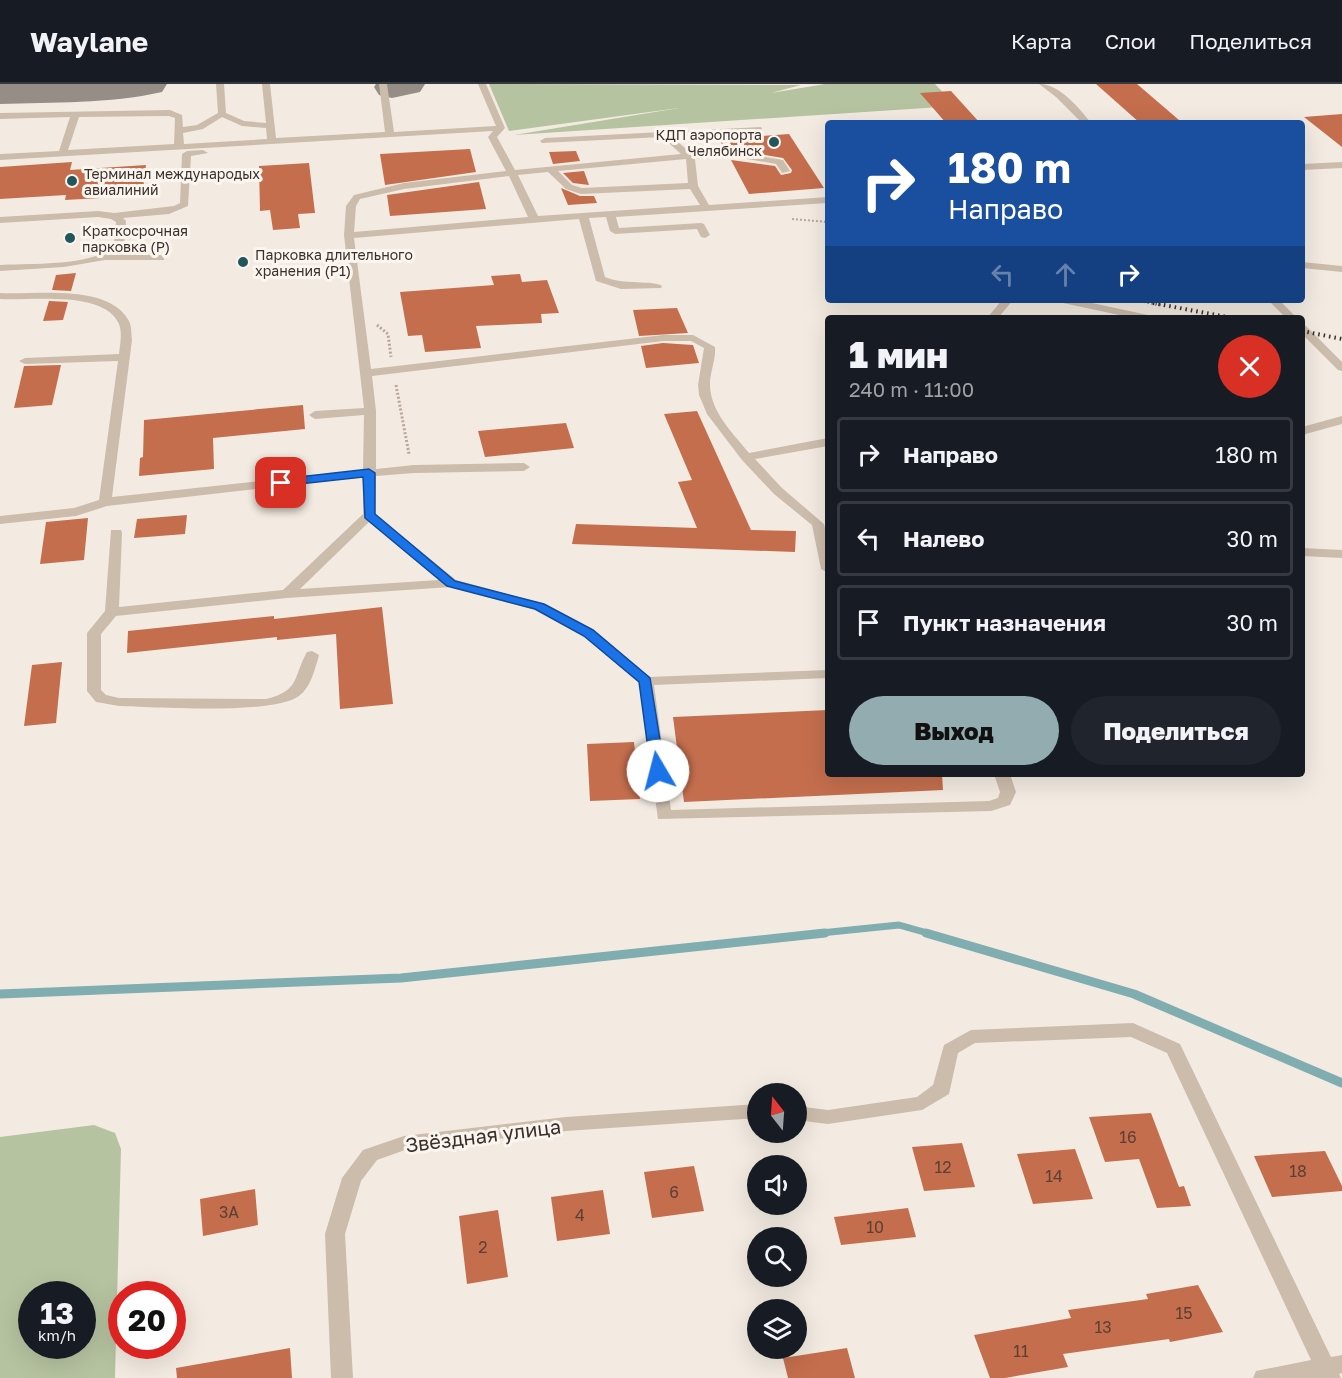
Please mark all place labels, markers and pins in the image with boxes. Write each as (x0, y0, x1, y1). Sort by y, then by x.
place label: КДП аэропорта Челябинск (655, 126, 762, 159)
marker: КДП аэропорта Челябинск (767, 135, 781, 149)
place label: Терминал международых авиалиний (84, 165, 260, 198)
marker: Терминал международых авиалиний (65, 174, 79, 188)
place label: Краткосрочная парковка (P) (82, 222, 188, 255)
marker: Краткосрочная парковка (P) (63, 231, 77, 245)
place label: Парковка длительного хранения (P1) (255, 246, 413, 279)
marker: Парковка длительного хранения (P1) (236, 255, 250, 269)
pin (255, 457, 306, 508)

